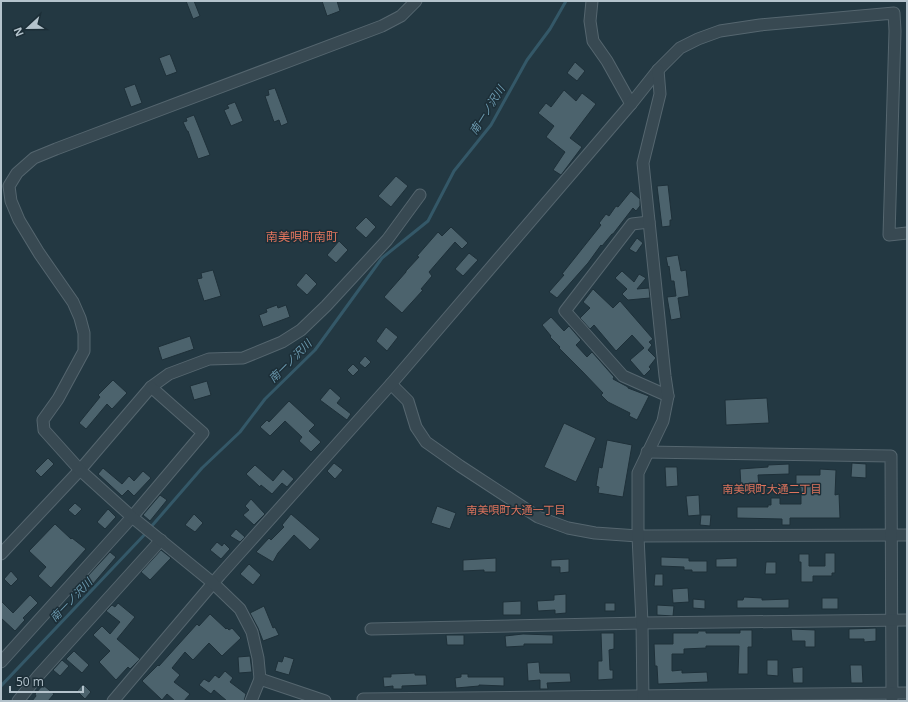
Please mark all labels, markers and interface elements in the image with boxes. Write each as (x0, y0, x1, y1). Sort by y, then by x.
north arrow (8, 8, 48, 48)
text: N (10, 25, 27, 39)
water label: 南一ノ沢川 (466, 82, 508, 137)
district label: 南美唄町南町 (266, 228, 338, 245)
water label: 南一ノ沢川 (265, 335, 315, 385)
district label: 南美唄町大通二丁目 (723, 481, 822, 496)
district label: 南美唄町大通一丁目 (467, 502, 566, 517)
water label: 南一ノ沢川 (46, 574, 96, 625)
scale bar (10, 668, 83, 694)
text: 50 m (16, 673, 44, 690)

